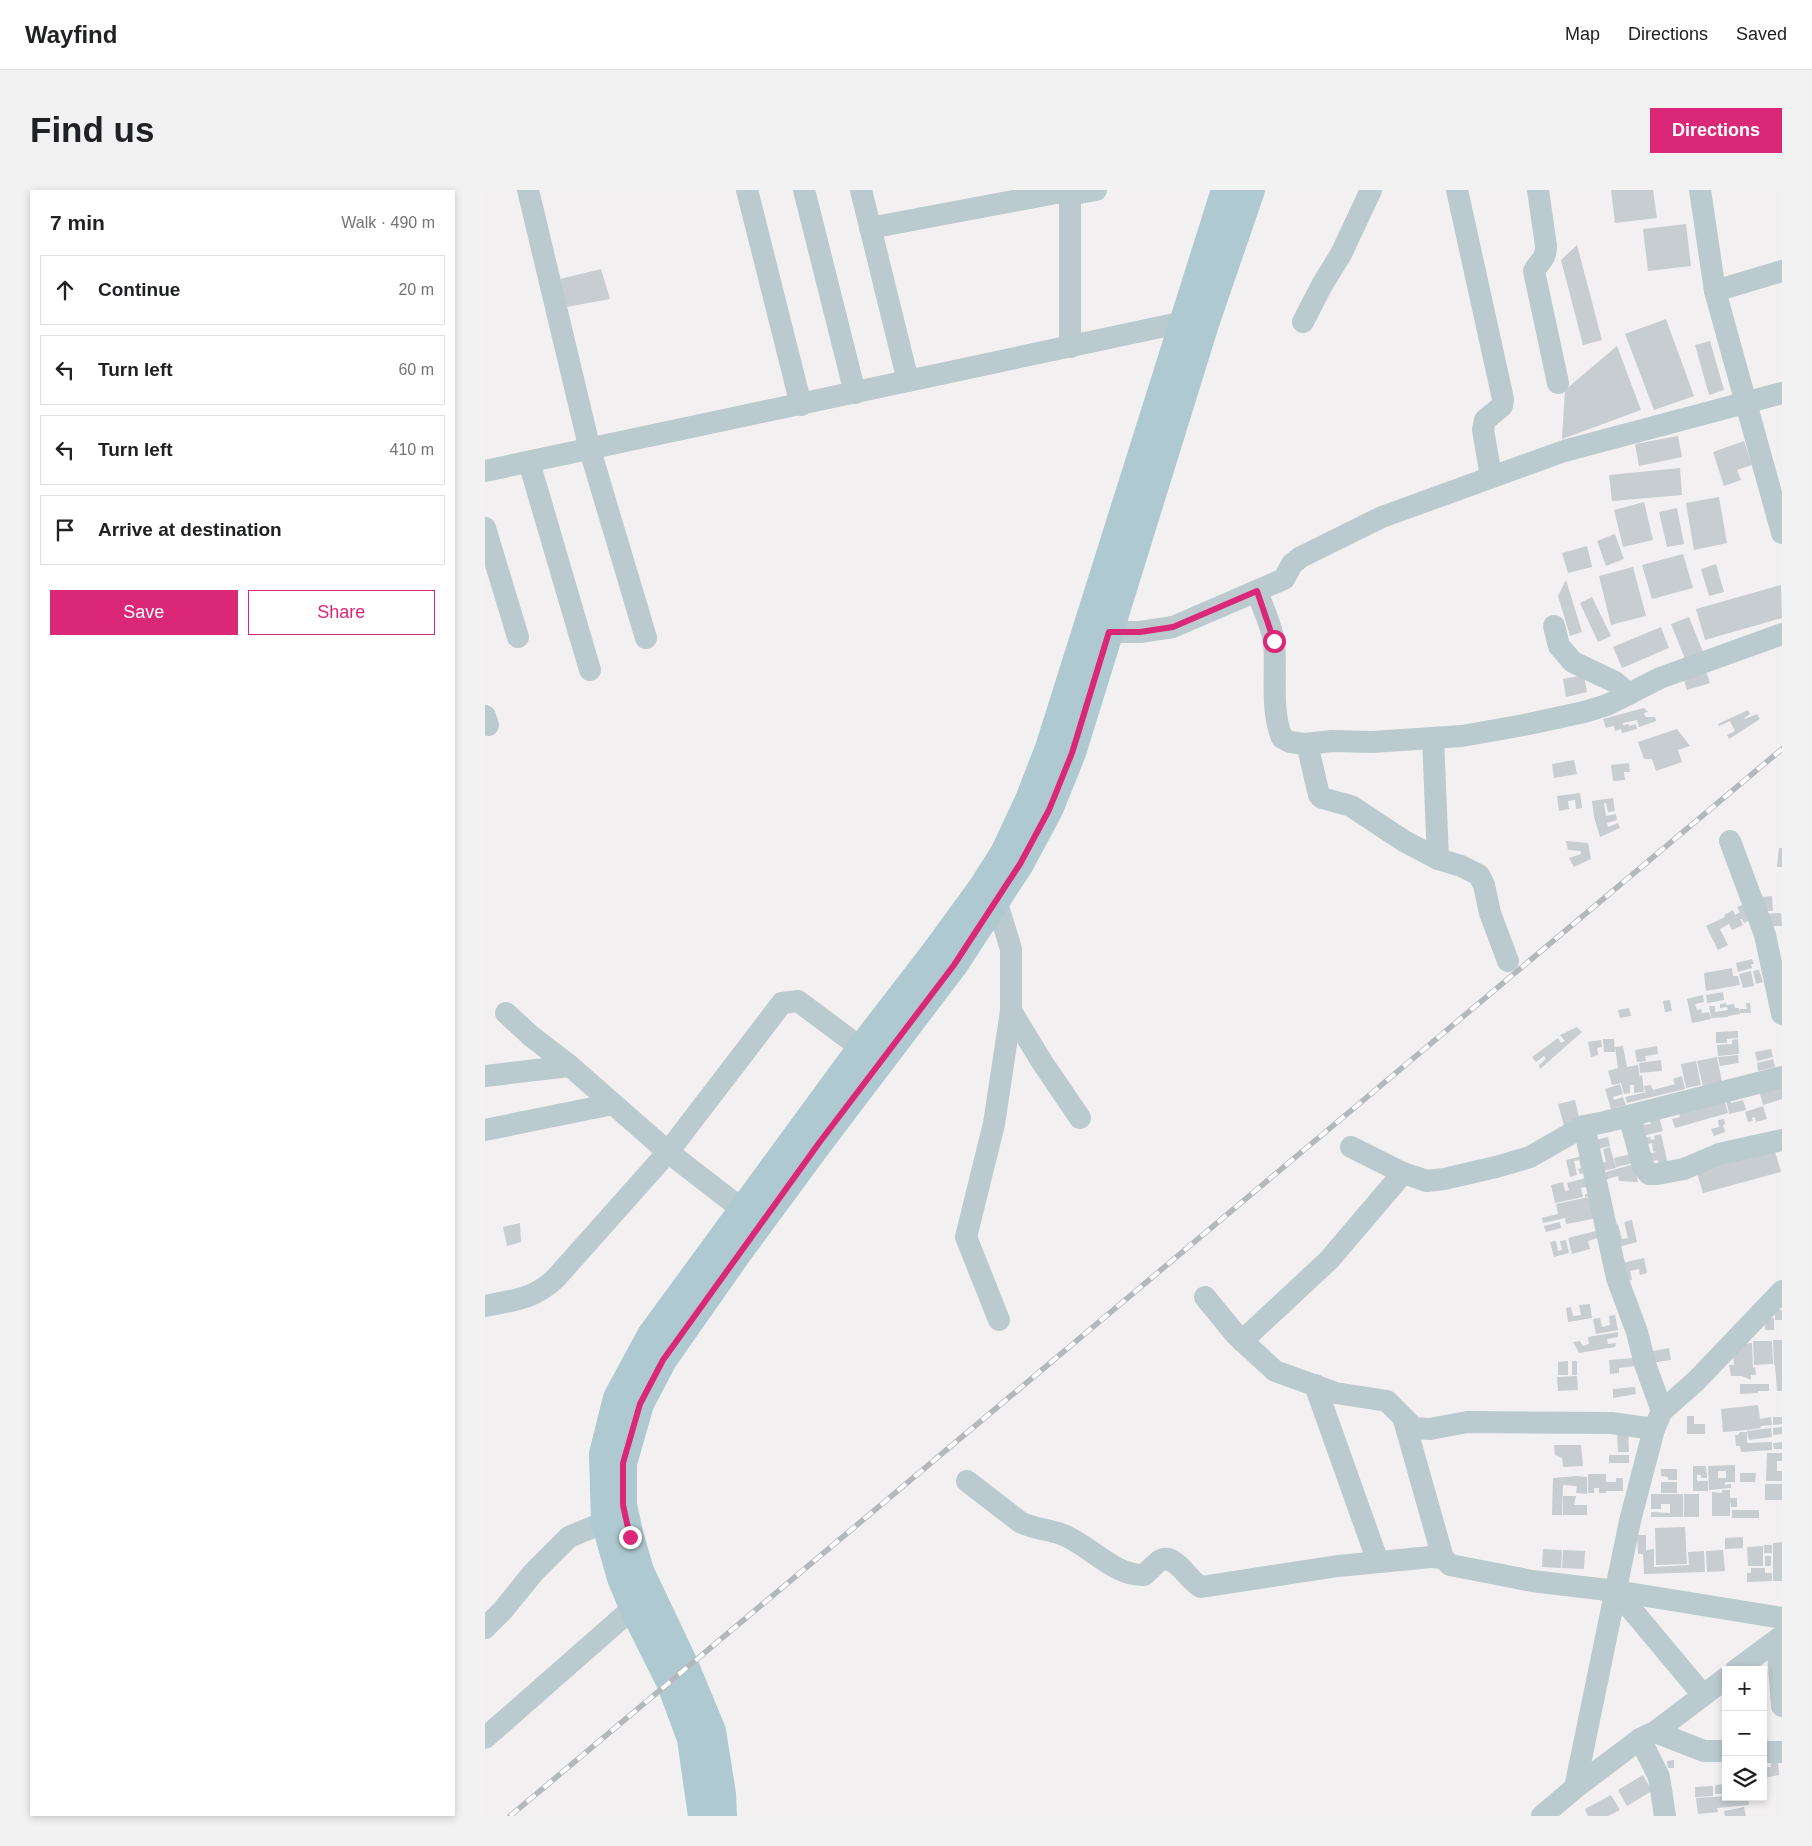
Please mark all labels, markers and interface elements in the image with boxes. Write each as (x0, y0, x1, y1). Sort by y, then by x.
text: Wayfind (25, 21, 117, 48)
text: Map (1565, 24, 1600, 44)
text: Directions (1628, 24, 1708, 44)
text: Saved (1736, 24, 1787, 44)
button: Directions (1650, 108, 1782, 153)
text: Find us (30, 110, 154, 149)
text: 7 min (50, 211, 105, 234)
text: Walk · 490 m (341, 214, 435, 231)
icon: ahead (51, 276, 79, 304)
text: Continue (98, 279, 180, 300)
text: 20 m (398, 281, 434, 298)
icon: left (51, 356, 79, 384)
text: Turn left (98, 359, 173, 380)
text: 60 m (398, 361, 434, 378)
icon: left (51, 436, 79, 464)
text: Turn left (98, 439, 173, 460)
text: 410 m (390, 441, 434, 458)
icon: arrive (51, 516, 79, 544)
text: Arrive at destination (98, 519, 282, 540)
button: Save (50, 590, 238, 635)
button: Share (248, 590, 435, 635)
route start (1263, 630, 1286, 653)
route end (619, 1526, 642, 1549)
map controls (1722, 1666, 1767, 1801)
button: + (1722, 1666, 1767, 1711)
button: − (1722, 1711, 1767, 1756)
button: layers (1722, 1756, 1767, 1801)

